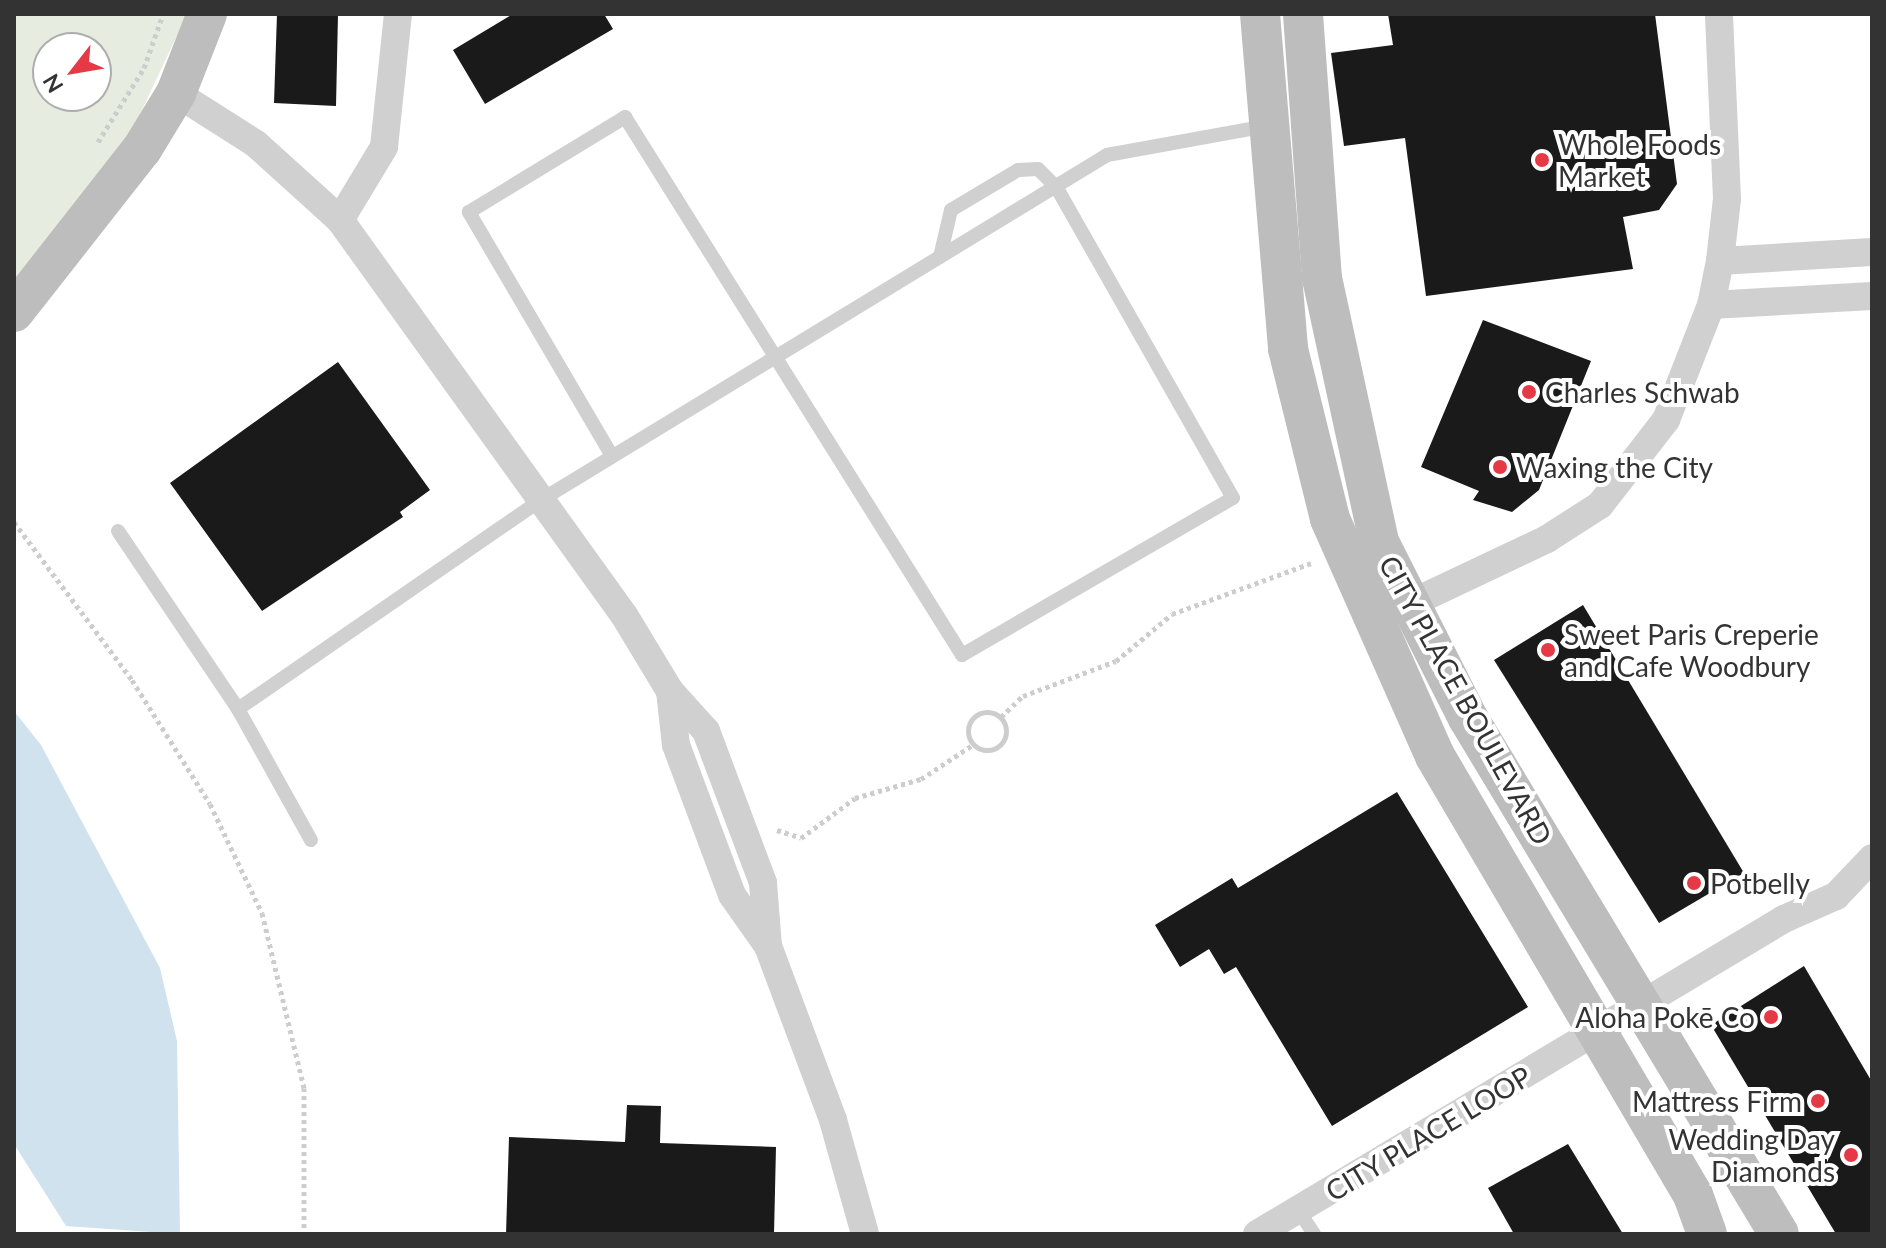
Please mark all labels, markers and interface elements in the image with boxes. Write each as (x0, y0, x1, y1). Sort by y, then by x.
north arrow (32, 32, 112, 112)
text: N (37, 69, 69, 98)
place label: Whole Foods Market (1558, 127, 1721, 193)
marker: Whole Foods Market (1533, 151, 1551, 169)
place label: Charles Schwab (1545, 375, 1740, 409)
marker: Charles Schwab (1520, 383, 1538, 401)
place label: Waxing the City (1516, 450, 1713, 484)
marker: Waxing the City (1491, 458, 1509, 476)
street label: CITY PLACE BOULEVARD (1372, 549, 1560, 851)
place label: Sweet Paris Creperie and Cafe Woodbury (1564, 617, 1819, 683)
marker: Sweet Paris Creperie and Cafe Woodbury (1539, 641, 1557, 659)
place label: Potbelly (1710, 866, 1810, 900)
marker: Potbelly (1685, 874, 1703, 892)
place label: Aloha Pokē Co (1575, 1000, 1755, 1034)
marker: Aloha Pokē Co (1762, 1008, 1780, 1026)
street label: CITY PLACE LOOP (1319, 1058, 1537, 1208)
place label: Mattress Firm (1632, 1084, 1802, 1118)
marker: Mattress Firm (1809, 1092, 1827, 1110)
place label: Wedding Day Diamonds (1668, 1122, 1835, 1188)
marker: Wedding Day Diamonds (1842, 1146, 1860, 1164)

